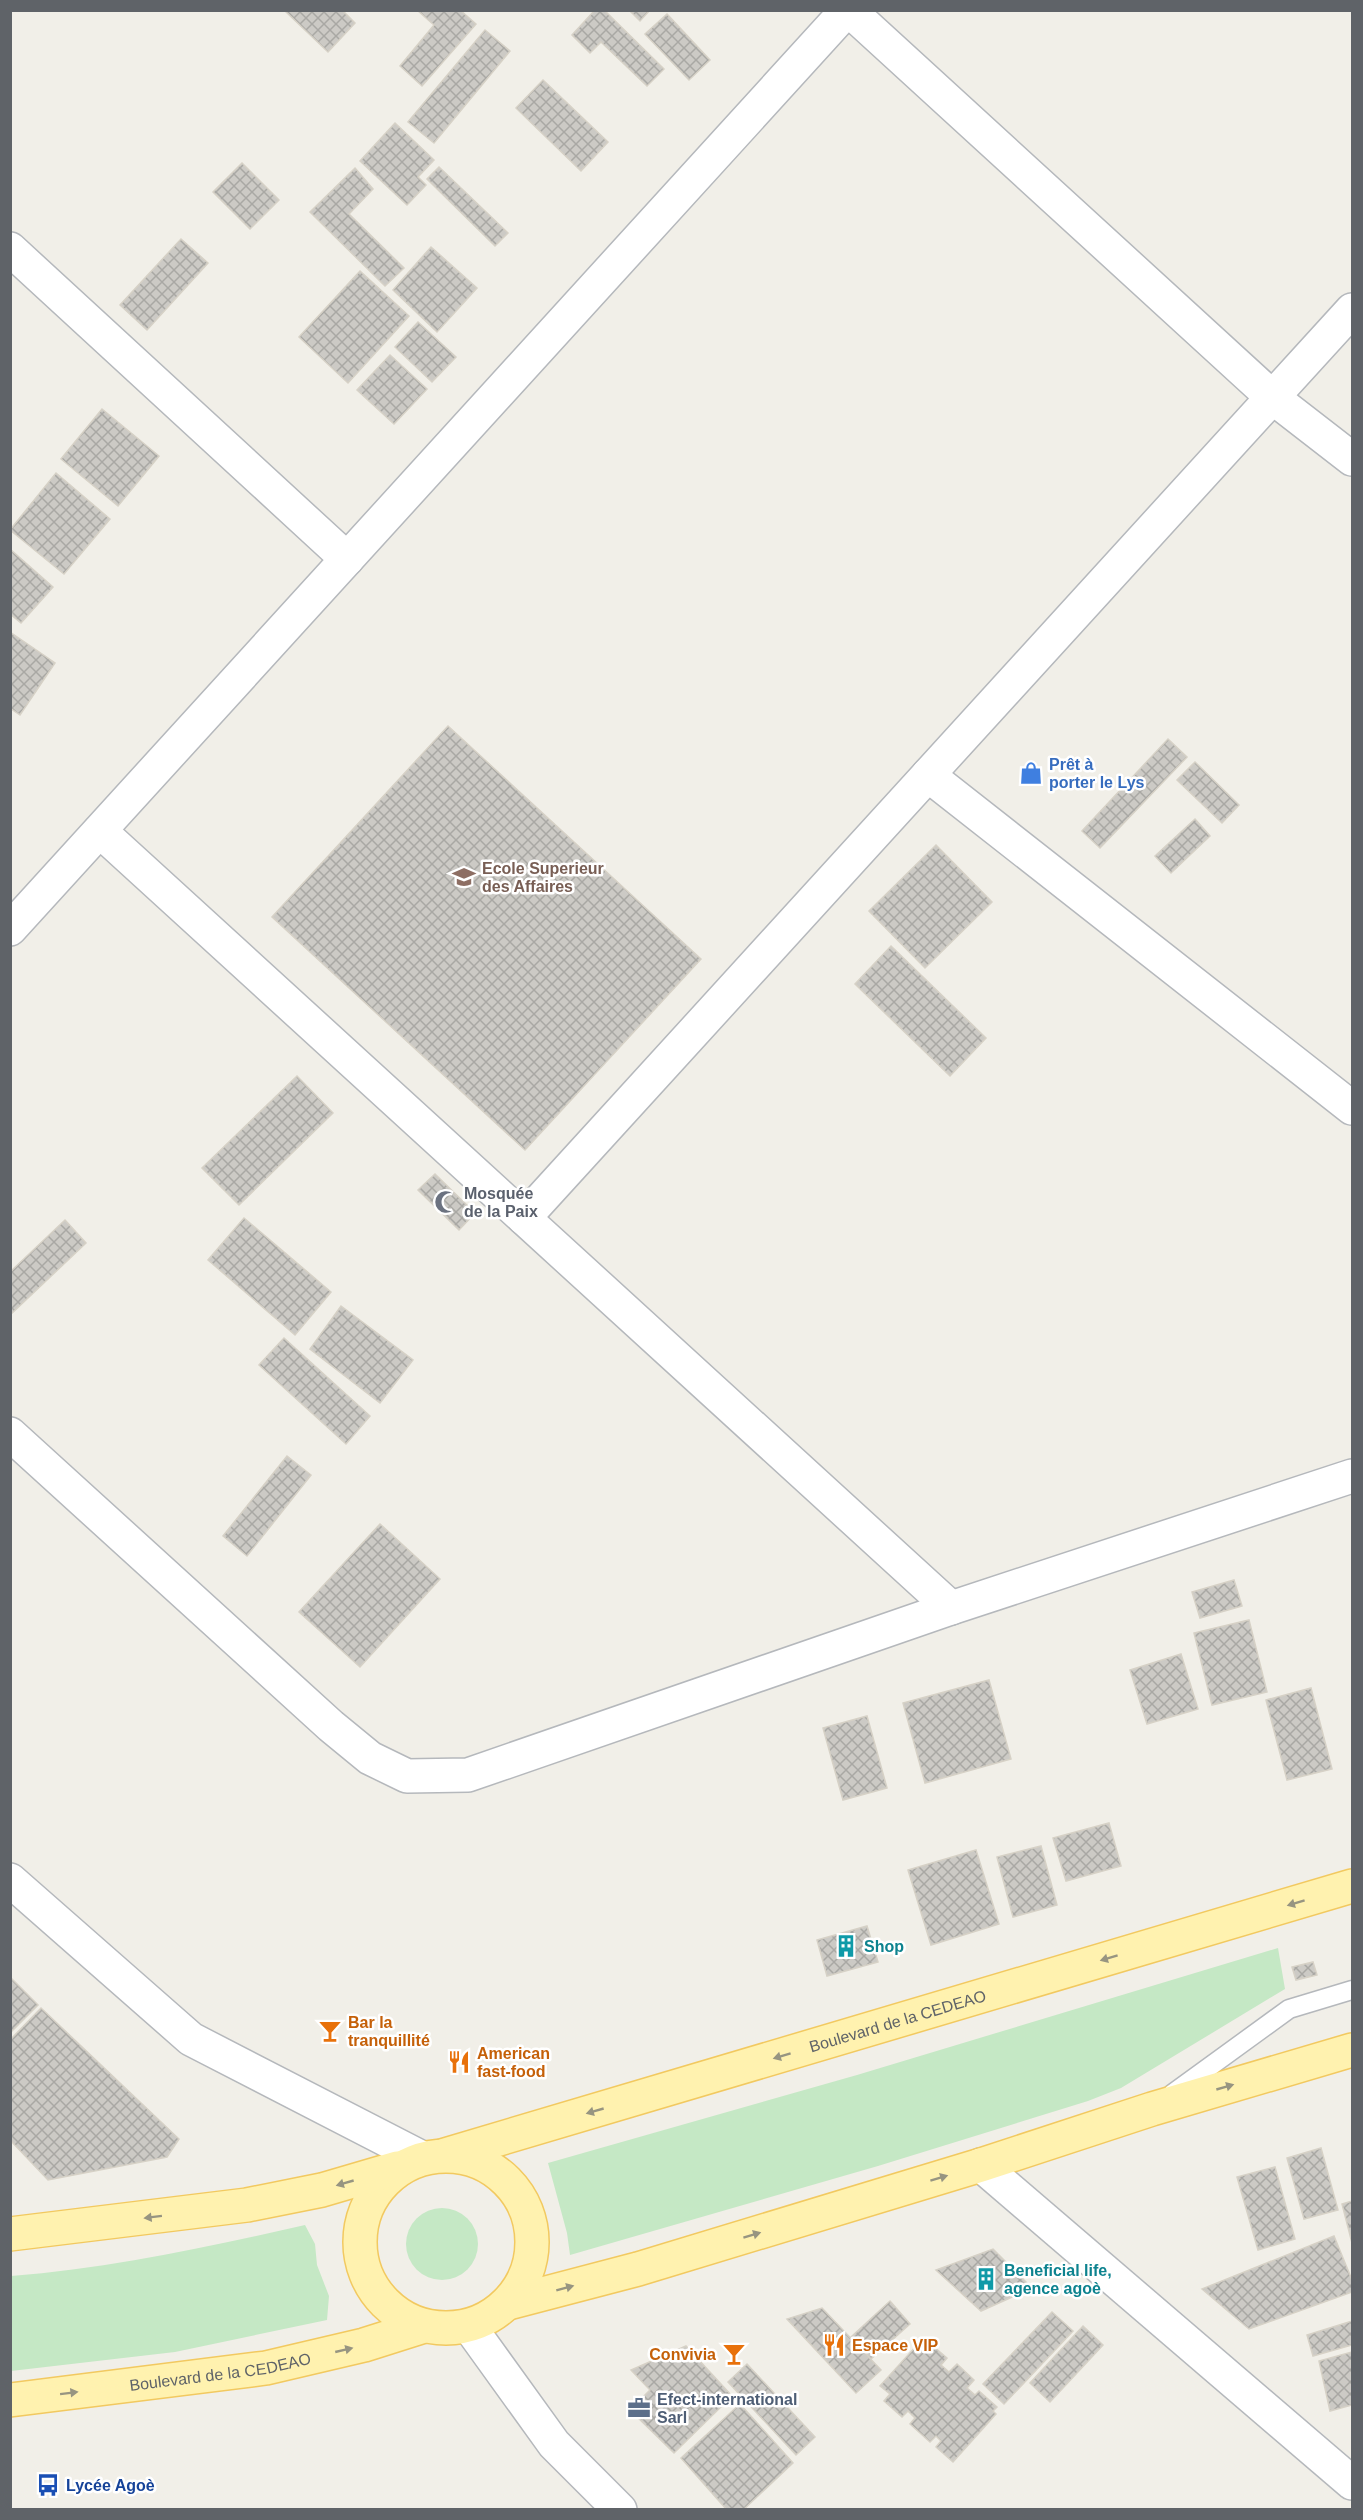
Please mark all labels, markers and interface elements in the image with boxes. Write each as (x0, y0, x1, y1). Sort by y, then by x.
place label: Prêt à porter le Lys (1049, 756, 1145, 791)
shop icon: Prêt à porter le Lys (1018, 760, 1044, 786)
place label: Ecole Superieur des Affaires (482, 860, 604, 895)
school or university icon: Ecole Superieur des Affaires (451, 864, 477, 890)
place label: Mosquée de la Paix (464, 1185, 538, 1220)
mosque icon: Mosquée de la Paix (433, 1189, 459, 1215)
one-way arrow (1287, 1899, 1305, 1908)
building icon: Shop (833, 1933, 859, 1959)
place label: Shop (864, 1938, 904, 1955)
one-way arrow (1100, 1954, 1118, 1963)
street label: Boulevard de la CEDEAO (807, 1987, 988, 2055)
place label: Bar la tranquillité (348, 2014, 430, 2049)
bar icon: Bar la tranquillité (317, 2018, 343, 2044)
place label: American fast-food (477, 2045, 550, 2080)
restaurant icon: American fast-food (446, 2049, 472, 2075)
one-way arrow (773, 2052, 791, 2061)
one-way arrow (1216, 2082, 1234, 2091)
one-way arrow (586, 2107, 604, 2116)
one-way arrow (930, 2173, 948, 2182)
one-way arrow (336, 2179, 354, 2188)
one-way arrow (144, 2212, 163, 2222)
one-way arrow (743, 2230, 761, 2239)
place label: Beneficial life, agence agoè (1004, 2262, 1112, 2297)
building icon: Beneficial life, agence agoè (973, 2266, 999, 2292)
one-way arrow (555, 2283, 574, 2293)
restaurant icon: Espace VIP (821, 2332, 847, 2358)
place label: Espace VIP (852, 2337, 939, 2354)
bar icon: Convivia (721, 2341, 747, 2367)
one-way arrow (335, 2344, 353, 2354)
place label: Convivia (649, 2346, 716, 2363)
street label: Boulevard de la CEDEAO (128, 2350, 313, 2394)
one-way arrow (59, 2388, 78, 2397)
place label: Efect-international Sarl (657, 2391, 797, 2426)
office icon: Efect-international Sarl (626, 2395, 652, 2421)
bus stop icon: Lycée Agoè (35, 2472, 61, 2498)
place label: Lycée Agoè (66, 2477, 155, 2494)

